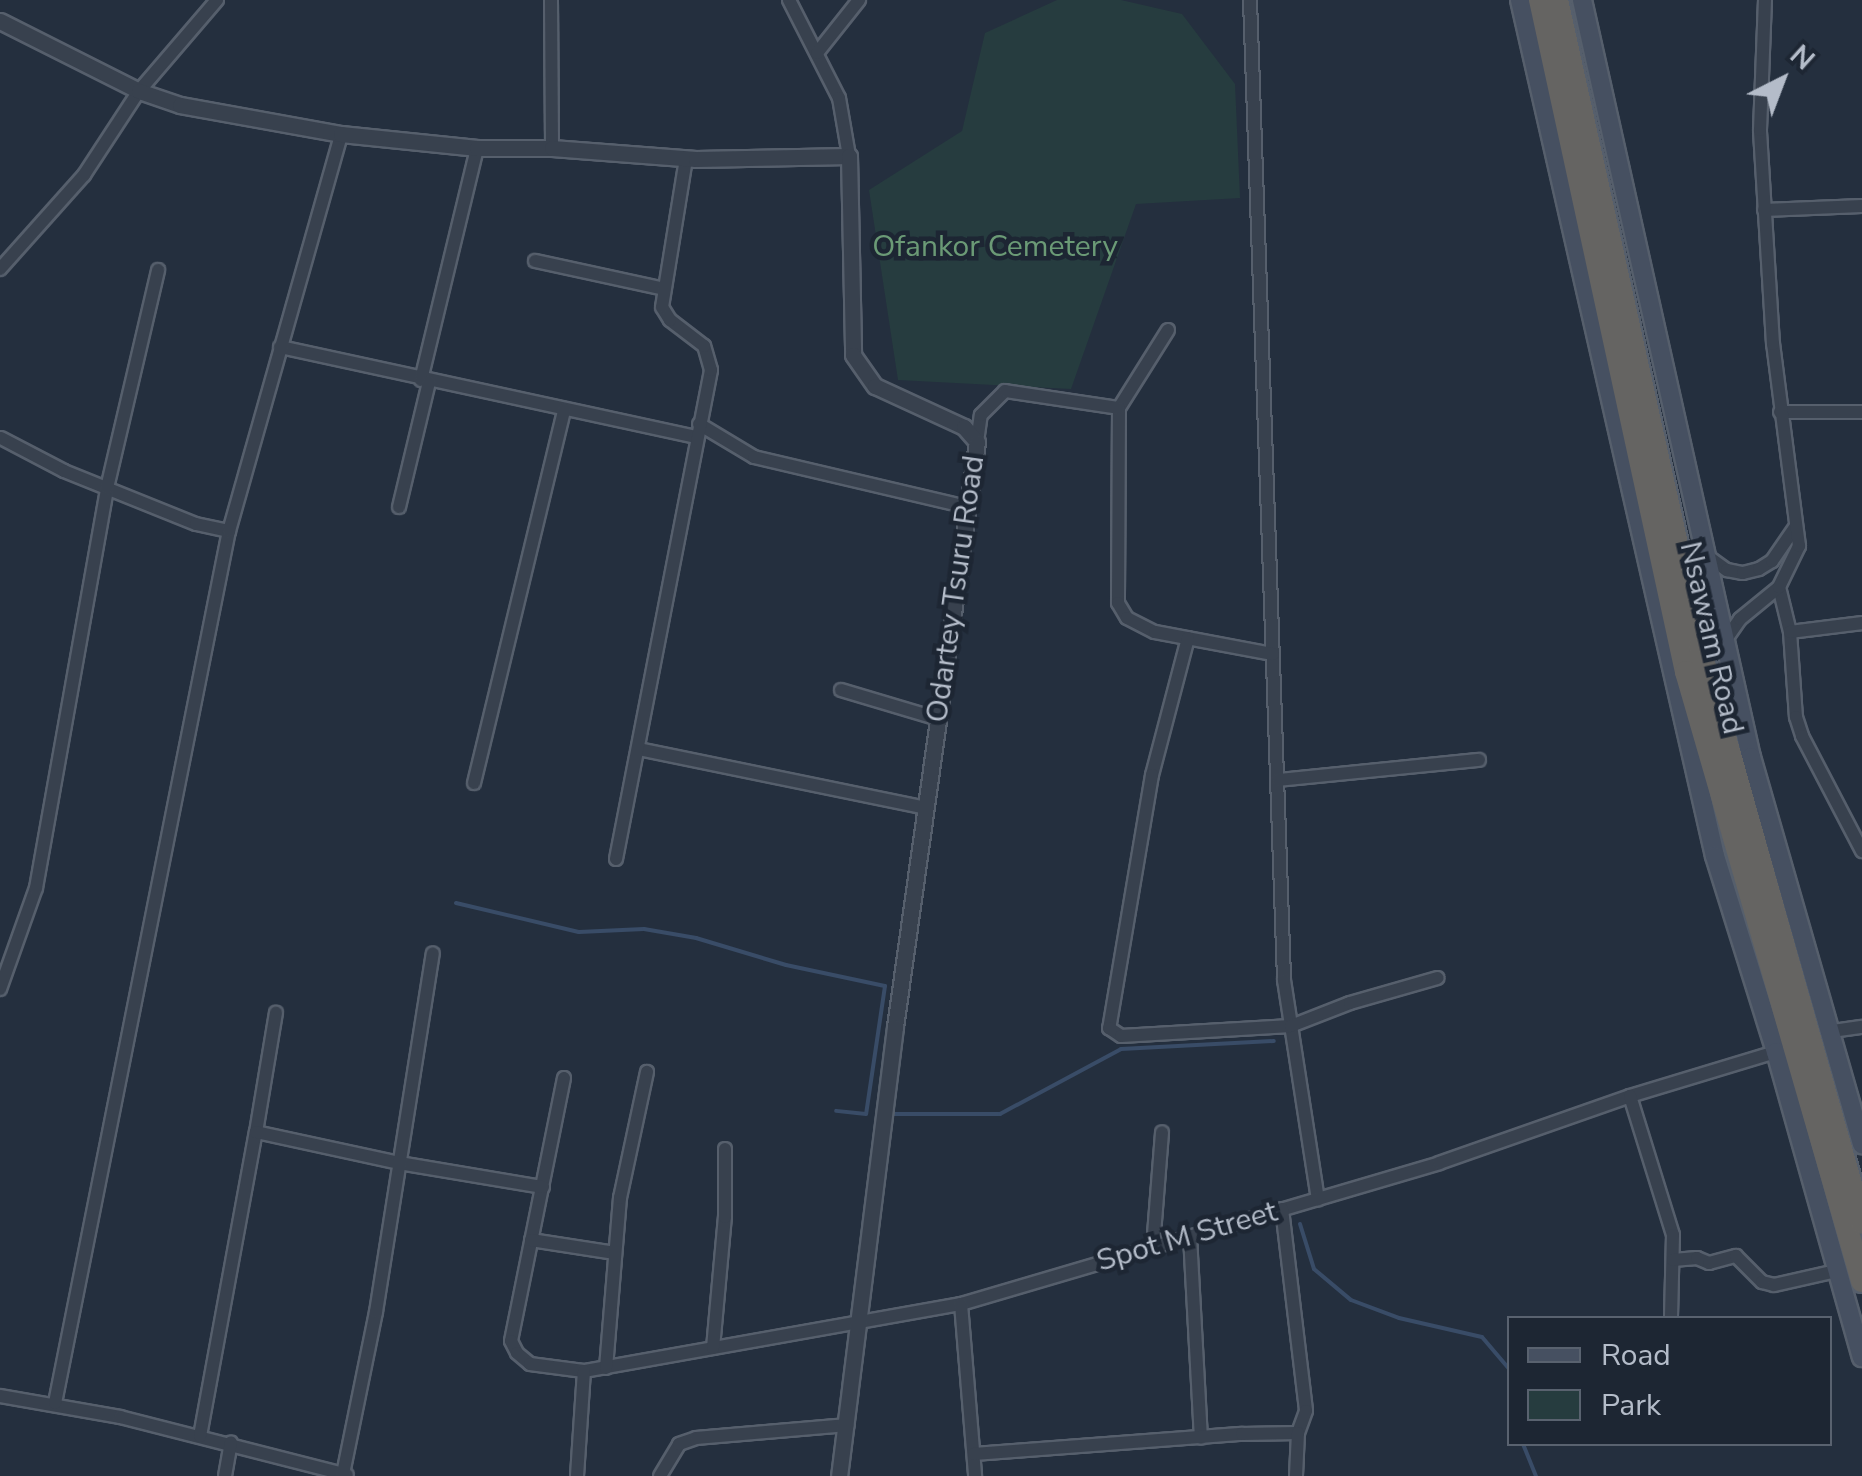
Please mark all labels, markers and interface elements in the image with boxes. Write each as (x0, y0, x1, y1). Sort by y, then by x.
north arrow (1732, 30, 1832, 130)
text: N (1782, 37, 1823, 79)
park label: Ofankor Cemetery (872, 229, 1118, 265)
street label: Odartey Tsuru Road (919, 453, 993, 725)
street label: Nsawam Road (1671, 538, 1751, 738)
street label: Spot M Street (1093, 1194, 1281, 1280)
legend (1507, 1316, 1832, 1446)
text: Road (1601, 1335, 1671, 1376)
text: Park (1601, 1385, 1661, 1426)

